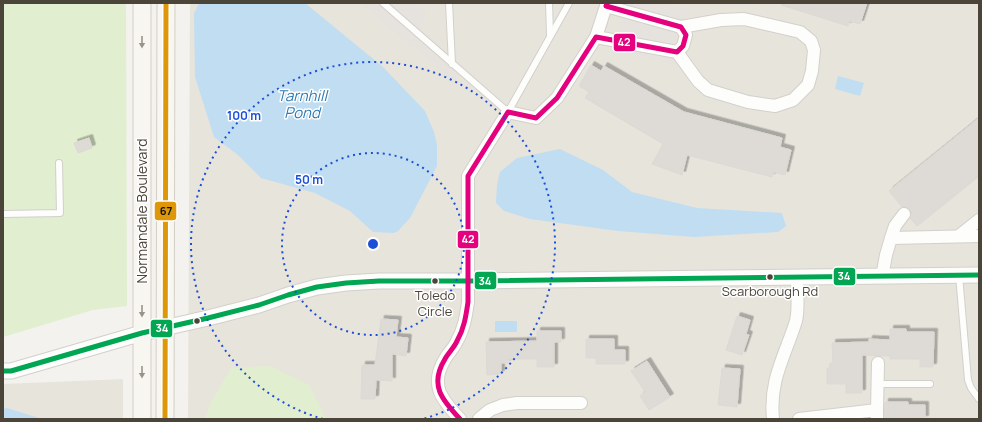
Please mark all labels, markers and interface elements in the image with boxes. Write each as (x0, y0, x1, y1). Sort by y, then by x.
line badge: 42 (613, 33, 636, 52)
text: 42 (617, 34, 631, 49)
one-way arrow (139, 36, 145, 49)
water label: Tarnhill Pond (277, 85, 329, 123)
text: 100 m (227, 107, 261, 124)
street label: Normandale Boulevard (132, 138, 151, 284)
text: 50 m (295, 171, 323, 188)
line badge: 67 (154, 201, 177, 221)
text: 67 (160, 203, 172, 218)
line badge: 42 (457, 230, 479, 249)
text: 42 (461, 231, 475, 246)
centre of rings (366, 237, 380, 251)
line badge: 34 (833, 267, 856, 286)
text: 34 (837, 268, 851, 283)
line badge: 34 (474, 271, 497, 290)
marker: Scarborough Rd (765, 272, 775, 282)
text: 34 (478, 273, 492, 288)
marker: Toledo Circle (430, 276, 440, 286)
place label: Scarborough Rd (722, 282, 818, 300)
place label: Toledo Circle (415, 286, 456, 320)
one-way arrow (139, 305, 145, 318)
unlabelled marker (192, 316, 202, 326)
line badge: 34 (150, 319, 173, 338)
text: 34 (155, 320, 169, 335)
one-way arrow (139, 366, 145, 379)

